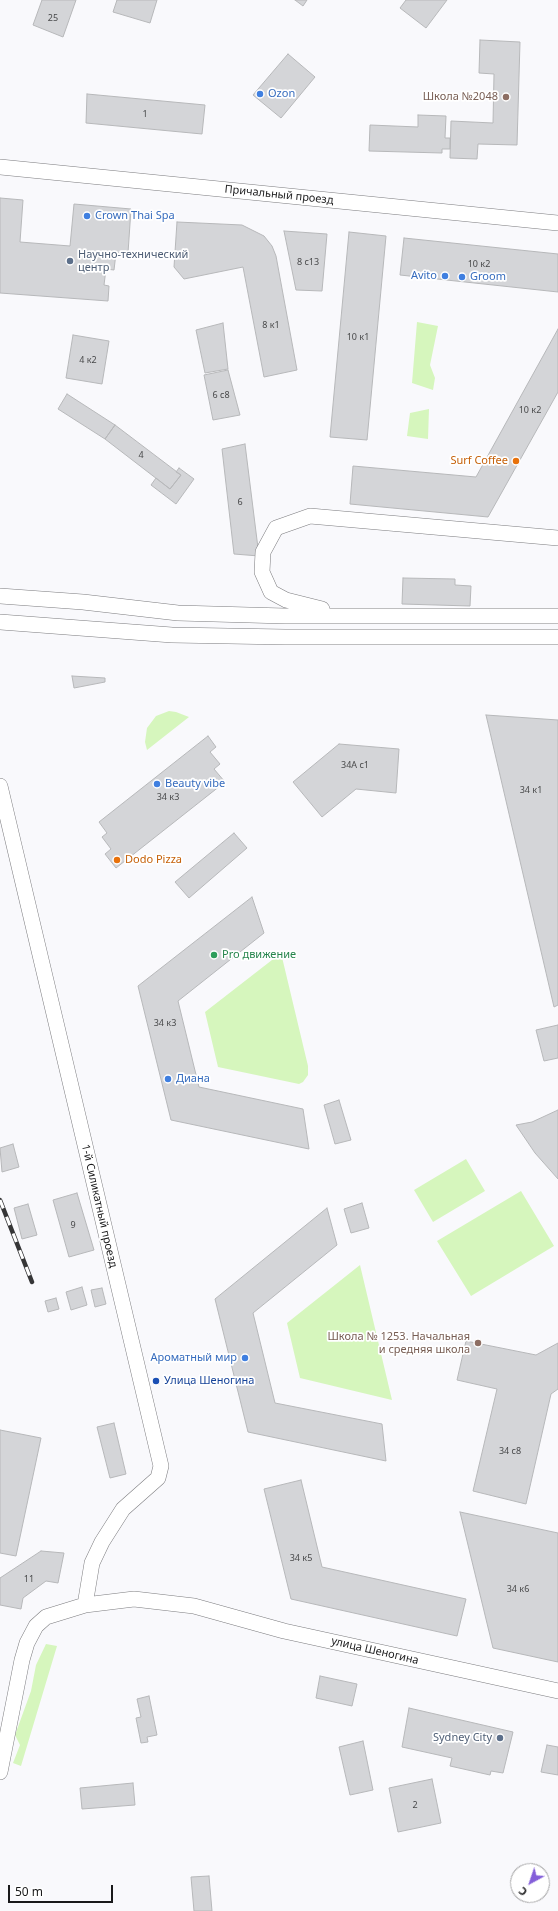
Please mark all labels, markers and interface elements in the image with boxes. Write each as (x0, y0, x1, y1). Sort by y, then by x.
house number: 25 (48, 13, 58, 23)
place label: Ozon (268, 87, 295, 101)
marker: Ozon (255, 89, 265, 99)
place label: Школа №2048 (423, 90, 498, 104)
marker: Школа №2048 (501, 92, 511, 102)
house number: 1 (142, 109, 148, 119)
street label: Причальный проезд (224, 183, 334, 207)
place label: Crown Thai Spa (95, 209, 175, 223)
marker: Crown Thai Spa (82, 211, 92, 221)
place label: Научно-технический центр (78, 248, 188, 274)
marker: Научно-технический центр (65, 256, 75, 266)
house number: 8 с13 (297, 257, 319, 267)
house number: 10 к2 (468, 259, 490, 269)
place label: Avito (411, 269, 437, 283)
place label: Groom (470, 270, 506, 284)
marker: Avito (440, 271, 450, 281)
marker: Groom (457, 272, 467, 282)
house number: 8 к1 (262, 320, 280, 330)
house number: 10 к1 (347, 332, 369, 342)
house number: 4 к2 (79, 355, 97, 365)
house number: 6 с8 (212, 390, 230, 400)
house number: 10 к2 (519, 405, 541, 415)
house number: 4 (138, 450, 144, 460)
place label: Surf Coffee (450, 454, 508, 468)
marker: Surf Coffee (511, 456, 521, 466)
house number: 6 (237, 497, 243, 507)
house number: 34А с1 (341, 760, 369, 770)
place label: Beauty vibe (165, 777, 225, 791)
marker: Beauty vibe (152, 779, 162, 789)
house number: 34 к1 (520, 785, 542, 795)
house number: 34 к3 (157, 792, 179, 802)
place label: Dodo Pizza (125, 853, 182, 867)
marker: Dodo Pizza (112, 855, 122, 865)
place label: Pro движение (222, 948, 296, 962)
marker: Pro движение (209, 950, 219, 960)
house number: 34 к3 (154, 1018, 176, 1028)
place label: Диана (176, 1072, 210, 1086)
marker: Диана (163, 1074, 173, 1084)
street label: 1-й Силикатный проезд (78, 1143, 120, 1269)
house number: 9 (70, 1220, 76, 1230)
place label: Школа № 1253. Начальная и средняя школа (327, 1330, 470, 1356)
marker: Школа № 1253. Начальная и средняя школа (473, 1338, 483, 1348)
place label: Ароматный мир (150, 1351, 237, 1365)
marker: Ароматный мир (240, 1353, 250, 1363)
place label: Улица Шеногина (164, 1374, 254, 1388)
marker: Улица Шеногина (151, 1376, 161, 1386)
house number: 34 с8 (499, 1446, 521, 1456)
house number: 34 к5 (290, 1553, 312, 1563)
house number: 11 (24, 1574, 34, 1584)
house number: 34 к6 (507, 1584, 529, 1594)
street label: улица Шеногина (330, 1635, 420, 1667)
place label: Sydney City (433, 1731, 492, 1745)
marker: Sydney City (495, 1733, 505, 1743)
house number: 2 (412, 1800, 418, 1810)
north arrow (510, 1863, 550, 1903)
scale bar (10, 1877, 115, 1903)
text: 50 m (15, 1883, 43, 1900)
text: С (515, 1884, 530, 1900)

